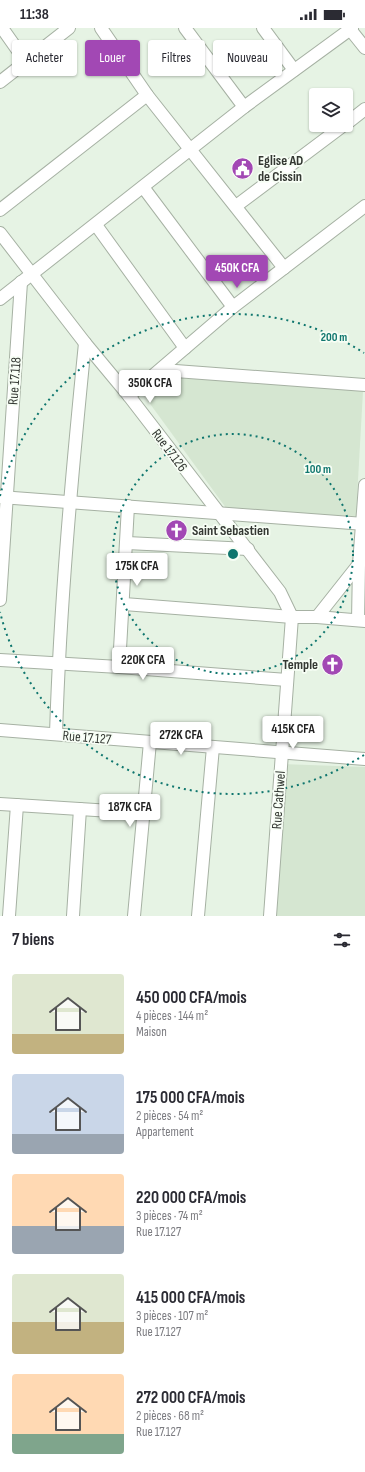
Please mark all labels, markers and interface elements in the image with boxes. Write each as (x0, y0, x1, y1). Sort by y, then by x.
text: 11:38 (20, 5, 49, 24)
chip: Acheter (12, 40, 77, 76)
chip: Louer (85, 40, 140, 76)
chip: Filtres (148, 40, 205, 76)
chip: Nouveau (213, 40, 282, 76)
map controls (309, 88, 353, 132)
button: layers (309, 88, 353, 132)
place label: Eglise AD de Cissin (258, 152, 303, 185)
public building icon: Eglise AD de Cissin (229, 155, 255, 181)
pin: 450K CFA (196, 255, 278, 289)
text: 450K CFA (215, 260, 259, 276)
text: 200 m (321, 330, 347, 345)
street label: Rue 17.118 (4, 356, 25, 406)
pin: 350K CFA (109, 370, 191, 404)
text: 350K CFA (128, 375, 172, 391)
street label: Rue 17.126 (148, 426, 191, 475)
text: 100 m (305, 462, 331, 477)
church icon: Saint Sebastien (164, 517, 190, 543)
place label: Saint Sebastien (192, 522, 269, 539)
centre of rings (226, 547, 240, 561)
pin: 175K CFA (96, 553, 178, 587)
text: 175K CFA (116, 558, 158, 574)
pin: 220K CFA (102, 647, 184, 681)
church icon: Temple (320, 651, 346, 677)
text: 220K CFA (121, 652, 165, 668)
place label: Temple (283, 656, 318, 673)
pin: 415K CFA (252, 716, 334, 750)
text: 415K CFA (271, 721, 315, 737)
pin: 272K CFA (140, 722, 222, 756)
street label: Rue 17.127 (62, 727, 112, 748)
text: 272K CFA (159, 727, 203, 743)
street label: Rue Cathwel (268, 770, 289, 830)
pin: 187K CFA (89, 794, 171, 828)
text: 187K CFA (108, 799, 152, 815)
icon: filters (331, 929, 353, 951)
text: 7 biens (12, 930, 54, 950)
text: 450 000 CFA/mois (136, 988, 247, 1008)
icon: home (44, 990, 92, 1038)
text: 4 pièces · 144 m² (136, 1008, 208, 1024)
text: Maison (136, 1024, 167, 1040)
text: 175 000 CFA/mois (136, 1088, 245, 1108)
icon: home (44, 1090, 92, 1138)
text: 2 pièces · 54 m² (136, 1108, 203, 1124)
text: Appartement (136, 1124, 194, 1140)
text: 220 000 CFA/mois (136, 1188, 246, 1208)
icon: home (44, 1190, 92, 1238)
text: 3 pièces · 74 m² (136, 1208, 203, 1224)
text: Rue 17.127 (136, 1224, 181, 1240)
text: 415 000 CFA/mois (136, 1288, 245, 1308)
icon: home (44, 1290, 92, 1338)
text: 3 pièces · 107 m² (136, 1308, 208, 1324)
text: Rue 17.127 (136, 1324, 181, 1340)
text: 272 000 CFA/mois (136, 1388, 246, 1408)
icon: home (44, 1390, 92, 1438)
text: 2 pièces · 68 m² (136, 1408, 204, 1424)
text: Rue 17.127 (136, 1424, 181, 1440)

